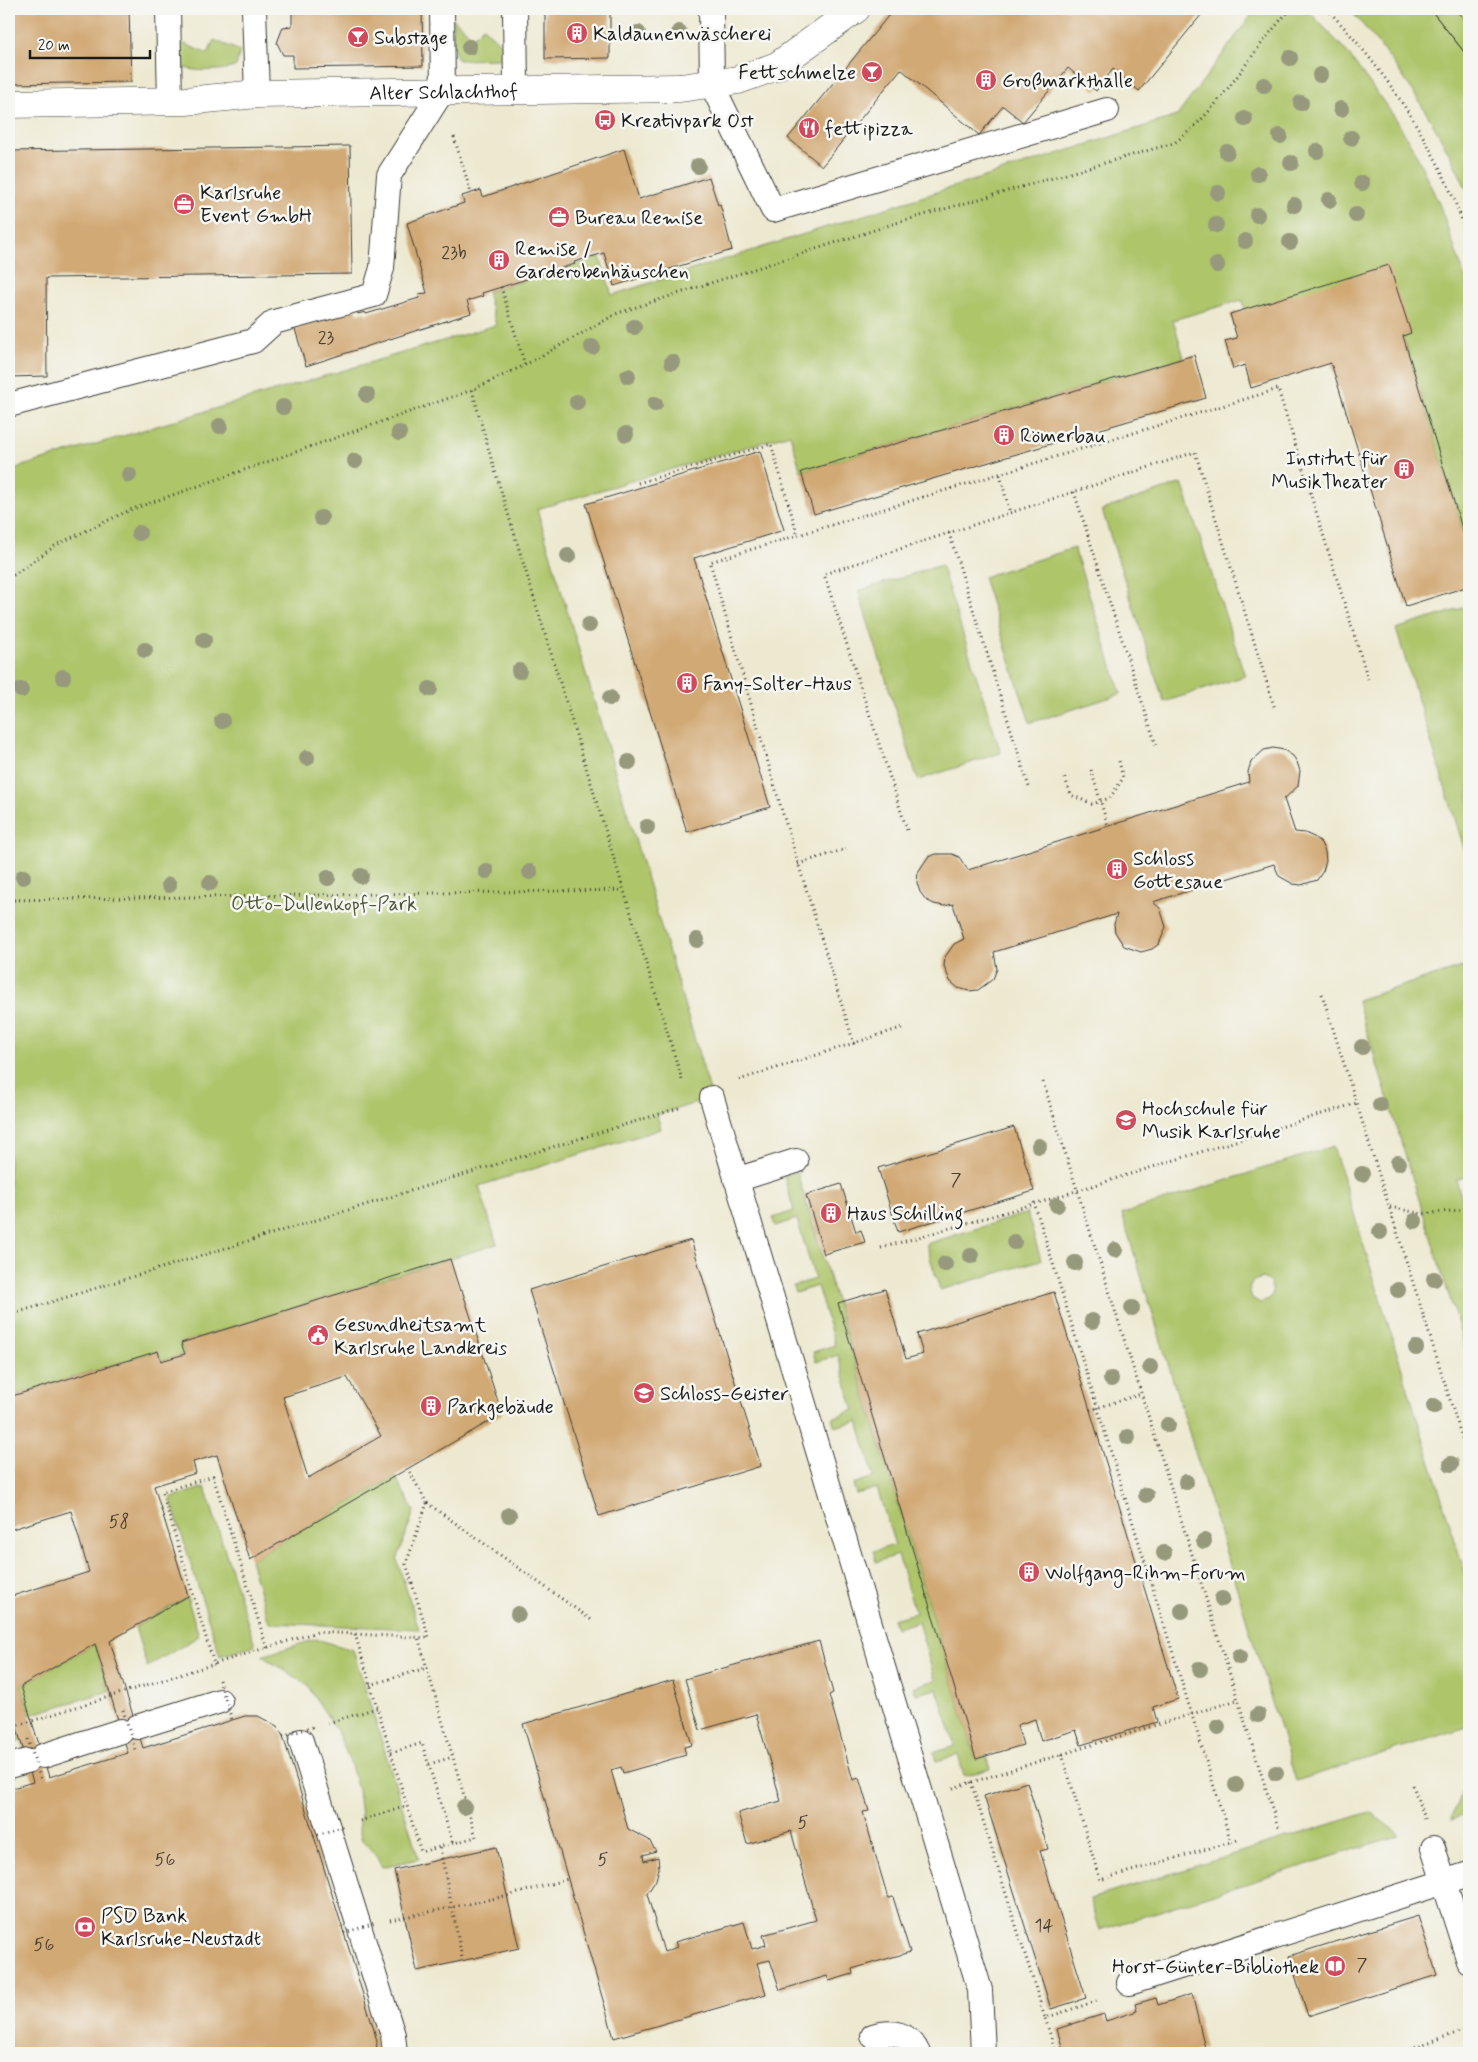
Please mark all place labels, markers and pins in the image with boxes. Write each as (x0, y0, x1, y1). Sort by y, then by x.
building icon: Kaldaunenwäscherei (565, 21, 589, 45)
place label: Kaldaunenwäscherei (593, 21, 771, 48)
bar icon: Substage (346, 25, 370, 49)
place label: Substage (374, 25, 448, 52)
place label: Fettschmelze (738, 60, 856, 87)
bar icon: Fettschmelze (860, 60, 884, 84)
building icon: Großmarkthalle (974, 68, 998, 92)
place label: Großmarkthalle (1002, 68, 1133, 95)
bus stop icon: Kreativpark Ost (593, 108, 617, 132)
place label: Kreativpark Ost (621, 108, 754, 135)
restaurant icon: fettipizza (797, 116, 821, 140)
place label: fettipizza (825, 116, 914, 143)
place label: Karlsruhe Event GmbH (200, 180, 312, 230)
office icon: Karlsruhe Event GmbH (172, 192, 196, 216)
office icon: Bureau Remise (547, 205, 571, 229)
place label: Bureau Remise (575, 205, 703, 232)
place label: Remise / Garderobenhäuschen (515, 236, 689, 286)
building icon: Remise / Garderobenhäuschen (487, 248, 511, 272)
building icon: Römerbau (992, 423, 1016, 447)
place label: Römerbau (1020, 423, 1106, 450)
place label: Institut für MusikTheater (1271, 446, 1388, 496)
building icon: Institut für MusikTheater (1392, 457, 1416, 481)
building icon: Fany-Solter-Haus (675, 671, 699, 695)
place label: Fany-Solter-Haus (703, 671, 852, 698)
place label: Schloss Gottesaue (1133, 846, 1223, 896)
building icon: Schloss Gottesaue (1105, 857, 1129, 881)
place label: Hochschule für Musik Karlsruhe (1142, 1096, 1281, 1146)
school or university icon: Hochschule für Musik Karlsruhe (1114, 1108, 1138, 1132)
building icon: Haus Schilling (819, 1201, 843, 1225)
place label: Haus Schilling (847, 1201, 964, 1230)
place label: Gesundheitsamt Karlsruhe Landkreis (334, 1312, 507, 1362)
public building icon: Gesundheitsamt Karlsruhe Landkreis (306, 1323, 330, 1347)
school or university icon: Schloss-Geister (632, 1381, 656, 1405)
place label: Schloss-Geister (660, 1381, 789, 1408)
building icon: Parkgebäude (419, 1394, 443, 1418)
place label: Parkgebäude (447, 1394, 554, 1421)
building icon: Wolfgang-Rihm-Forum (1017, 1560, 1041, 1584)
place label: Wolfgang-Rihm-Forum (1045, 1560, 1246, 1588)
place label: PSD Bank Karlsruhe-Neustadt (101, 1903, 261, 1953)
bank icon: PSD Bank Karlsruhe-Neustadt (73, 1915, 97, 1939)
place label: Horst-Günter-Bibliothek (1112, 1954, 1319, 1981)
library icon: Horst-Günter-Bibliothek (1323, 1954, 1347, 1978)

